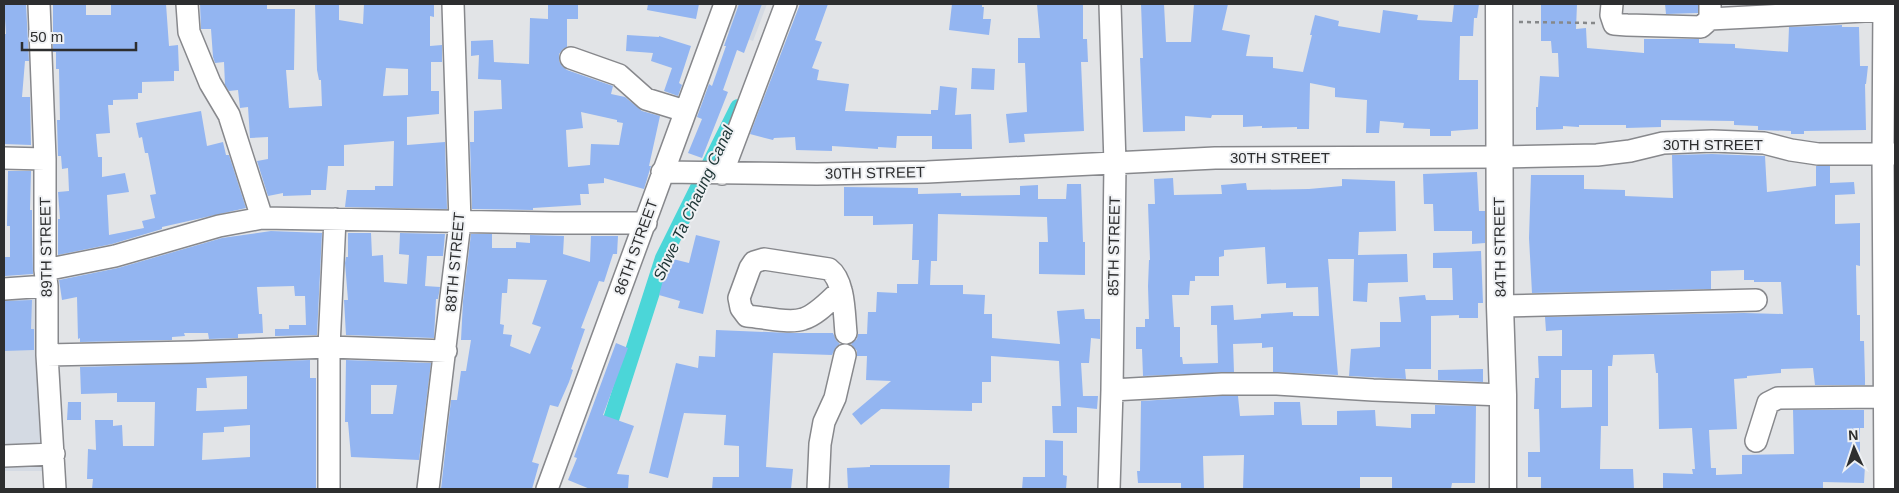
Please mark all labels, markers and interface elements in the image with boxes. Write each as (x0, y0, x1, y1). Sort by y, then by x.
scale bar (22, 20, 136, 52)
text: 50 m (30, 28, 63, 45)
water label: Shwe Ta Chaung Canal (650, 123, 737, 283)
street label: 30TH STREET (1663, 136, 1763, 153)
street label: 30TH STREET (1230, 149, 1330, 166)
street label: 30TH STREET (825, 163, 925, 182)
street label: 85TH STREET (1104, 196, 1123, 296)
street label: 89TH STREET (36, 197, 55, 297)
street label: 86TH STREET (610, 197, 661, 297)
street label: 84TH STREET (1490, 197, 1509, 297)
street label: 88TH STREET (442, 211, 467, 313)
north arrow (1829, 423, 1879, 473)
text: N (1848, 427, 1859, 443)

